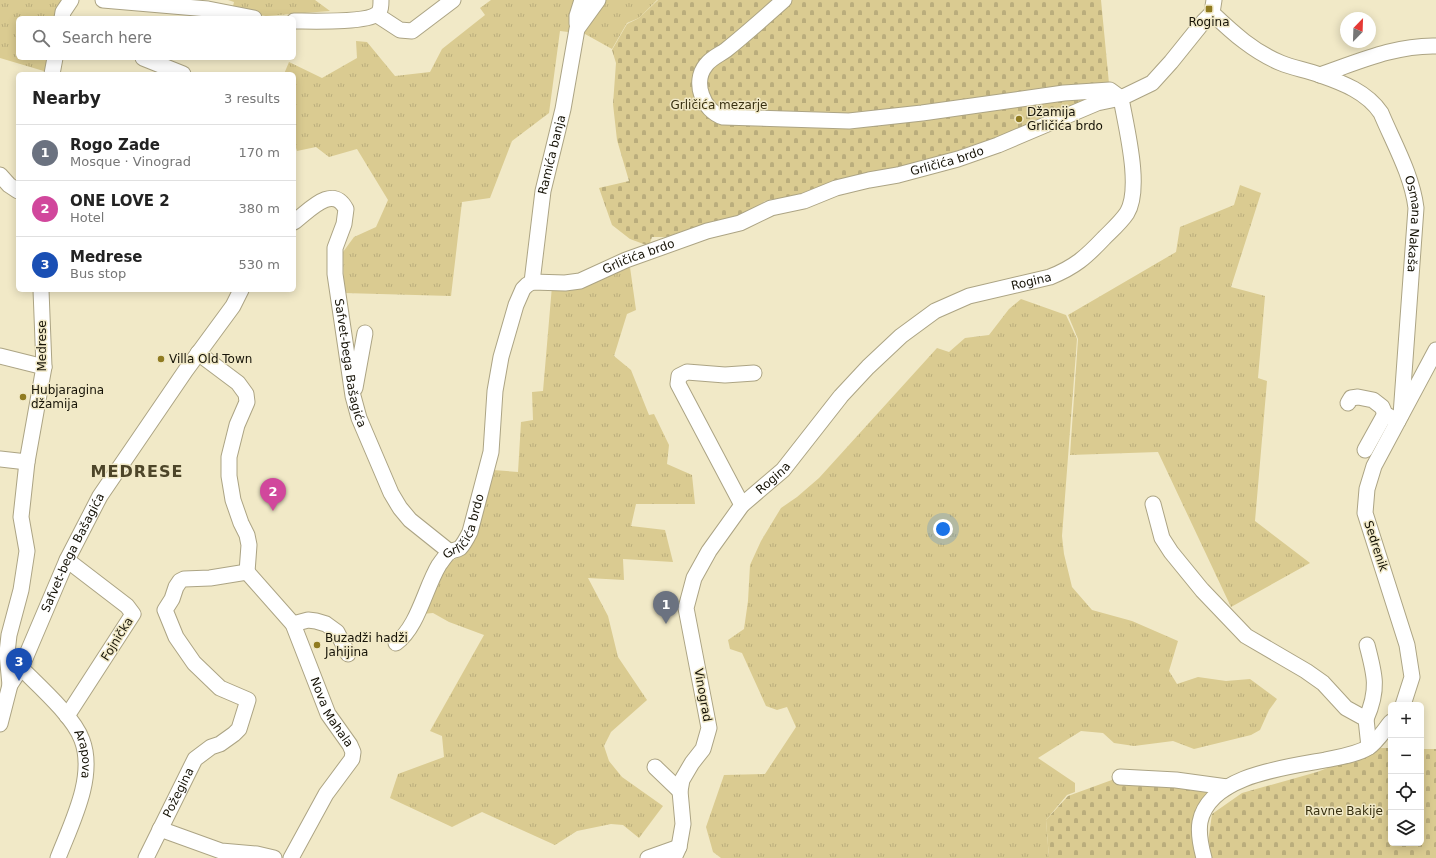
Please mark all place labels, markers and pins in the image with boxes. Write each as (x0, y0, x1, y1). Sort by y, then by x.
marker: Rogina (1204, 4, 1214, 14)
place label: Rogina (1188, 15, 1230, 29)
place label: Džamija Grličića brdo (1027, 105, 1103, 133)
marker: Džamija Grličića brdo (1014, 114, 1024, 124)
place label: Villa Old Town (169, 352, 252, 366)
marker: Villa Old Town (156, 354, 166, 364)
place label: Hubjaragina džamija (31, 383, 104, 411)
marker: Hubjaragina džamija (18, 392, 28, 402)
pin: 2 (260, 478, 286, 511)
pin: 1 (653, 591, 679, 624)
place label: Buzadži hadži Jahijina (324, 631, 408, 659)
marker: Buzadži hadži Jahijina (312, 640, 322, 650)
pin: 3 (6, 648, 32, 681)

